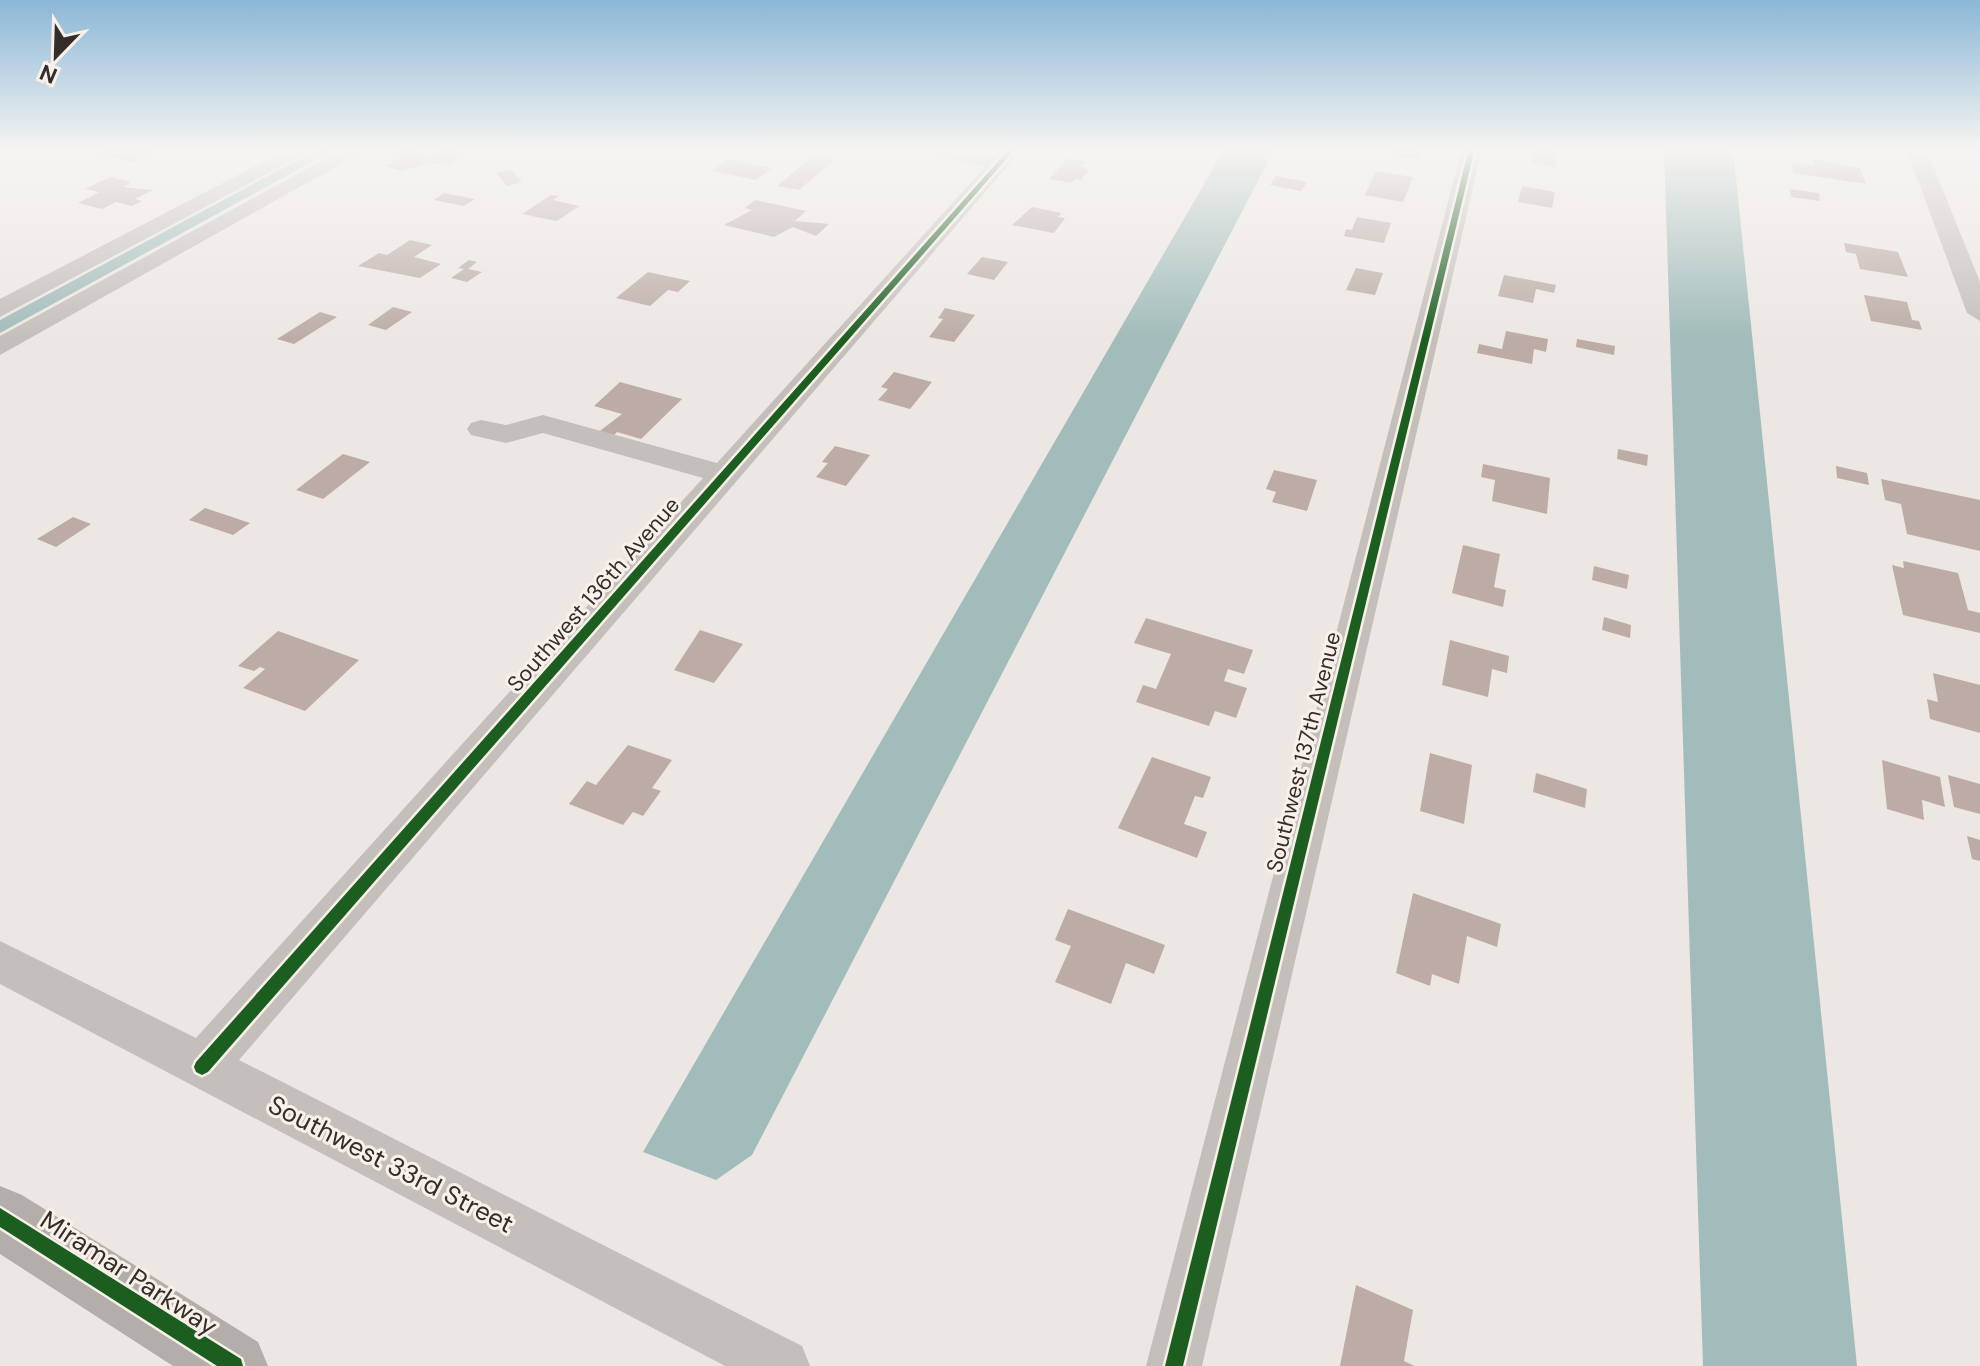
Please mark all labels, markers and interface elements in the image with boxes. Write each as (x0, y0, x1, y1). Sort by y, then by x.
north arrow (16, 16, 96, 96)
text: N (35, 57, 61, 90)
street label: Southwest 136th Avenue (501, 491, 686, 698)
street label: Southwest 137th Avenue (1260, 629, 1347, 875)
street label: Southwest 33rd Street (263, 1087, 519, 1241)
street label: Miramar Parkway (34, 1203, 224, 1343)

